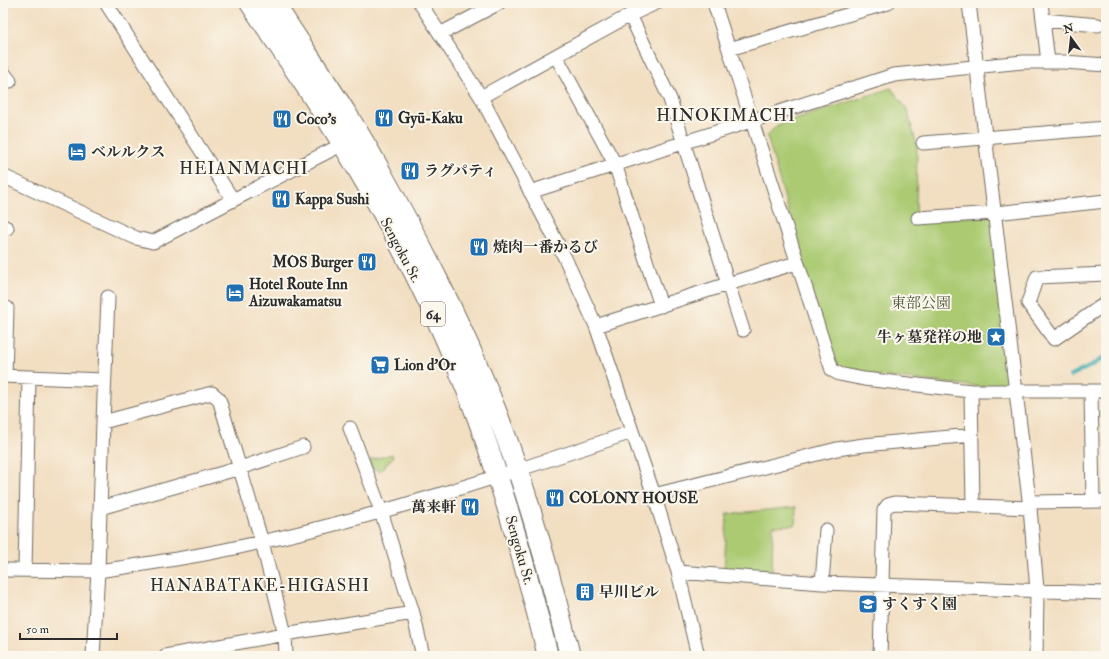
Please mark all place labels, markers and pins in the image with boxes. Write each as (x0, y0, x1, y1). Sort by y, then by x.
restaurant icon: Gyū-Kaku (373, 107, 395, 129)
restaurant icon: Coco's (271, 108, 293, 130)
place label: Gyū-Kaku (398, 109, 463, 129)
place label: Coco's (296, 110, 336, 129)
hotel icon: ベルルクス (66, 141, 88, 163)
place label: ベルルクス (91, 143, 165, 162)
restaurant icon: ラグパティ (399, 160, 421, 182)
place label: ラグパティ (424, 162, 497, 181)
restaurant icon: Kappa Sushi (270, 188, 292, 210)
place label: Kappa Sushi (295, 190, 369, 210)
restaurant icon: 焼肉一番かるび (468, 236, 490, 258)
place label: 焼肉一番かるび (493, 238, 598, 257)
restaurant icon: MOS Burger (356, 251, 378, 273)
place label: MOS Burger (272, 253, 353, 273)
place label: Hotel Route Inn Aizuwakamatsu (248, 275, 348, 311)
hotel icon: Hotel Route Inn Aizuwakamatsu (224, 282, 246, 304)
place icon: 牛ヶ墓発祥の地 (985, 326, 1007, 348)
place label: 牛ヶ墓発祥の地 (877, 328, 982, 347)
supermarket icon: Lion d'Or (369, 354, 391, 376)
place label: Lion d'Or (394, 356, 456, 375)
restaurant icon: COLONY HOUSE (544, 487, 566, 509)
place label: COLONY HOUSE (569, 489, 698, 508)
restaurant icon: 萬来軒 (459, 496, 481, 518)
place label: 萬来軒 (411, 498, 457, 517)
building icon: 早川ビル (574, 581, 596, 603)
place label: 早川ビル (599, 583, 659, 602)
school or university icon: すくすく園 (857, 593, 879, 615)
place label: すくすく園 (882, 595, 957, 614)

